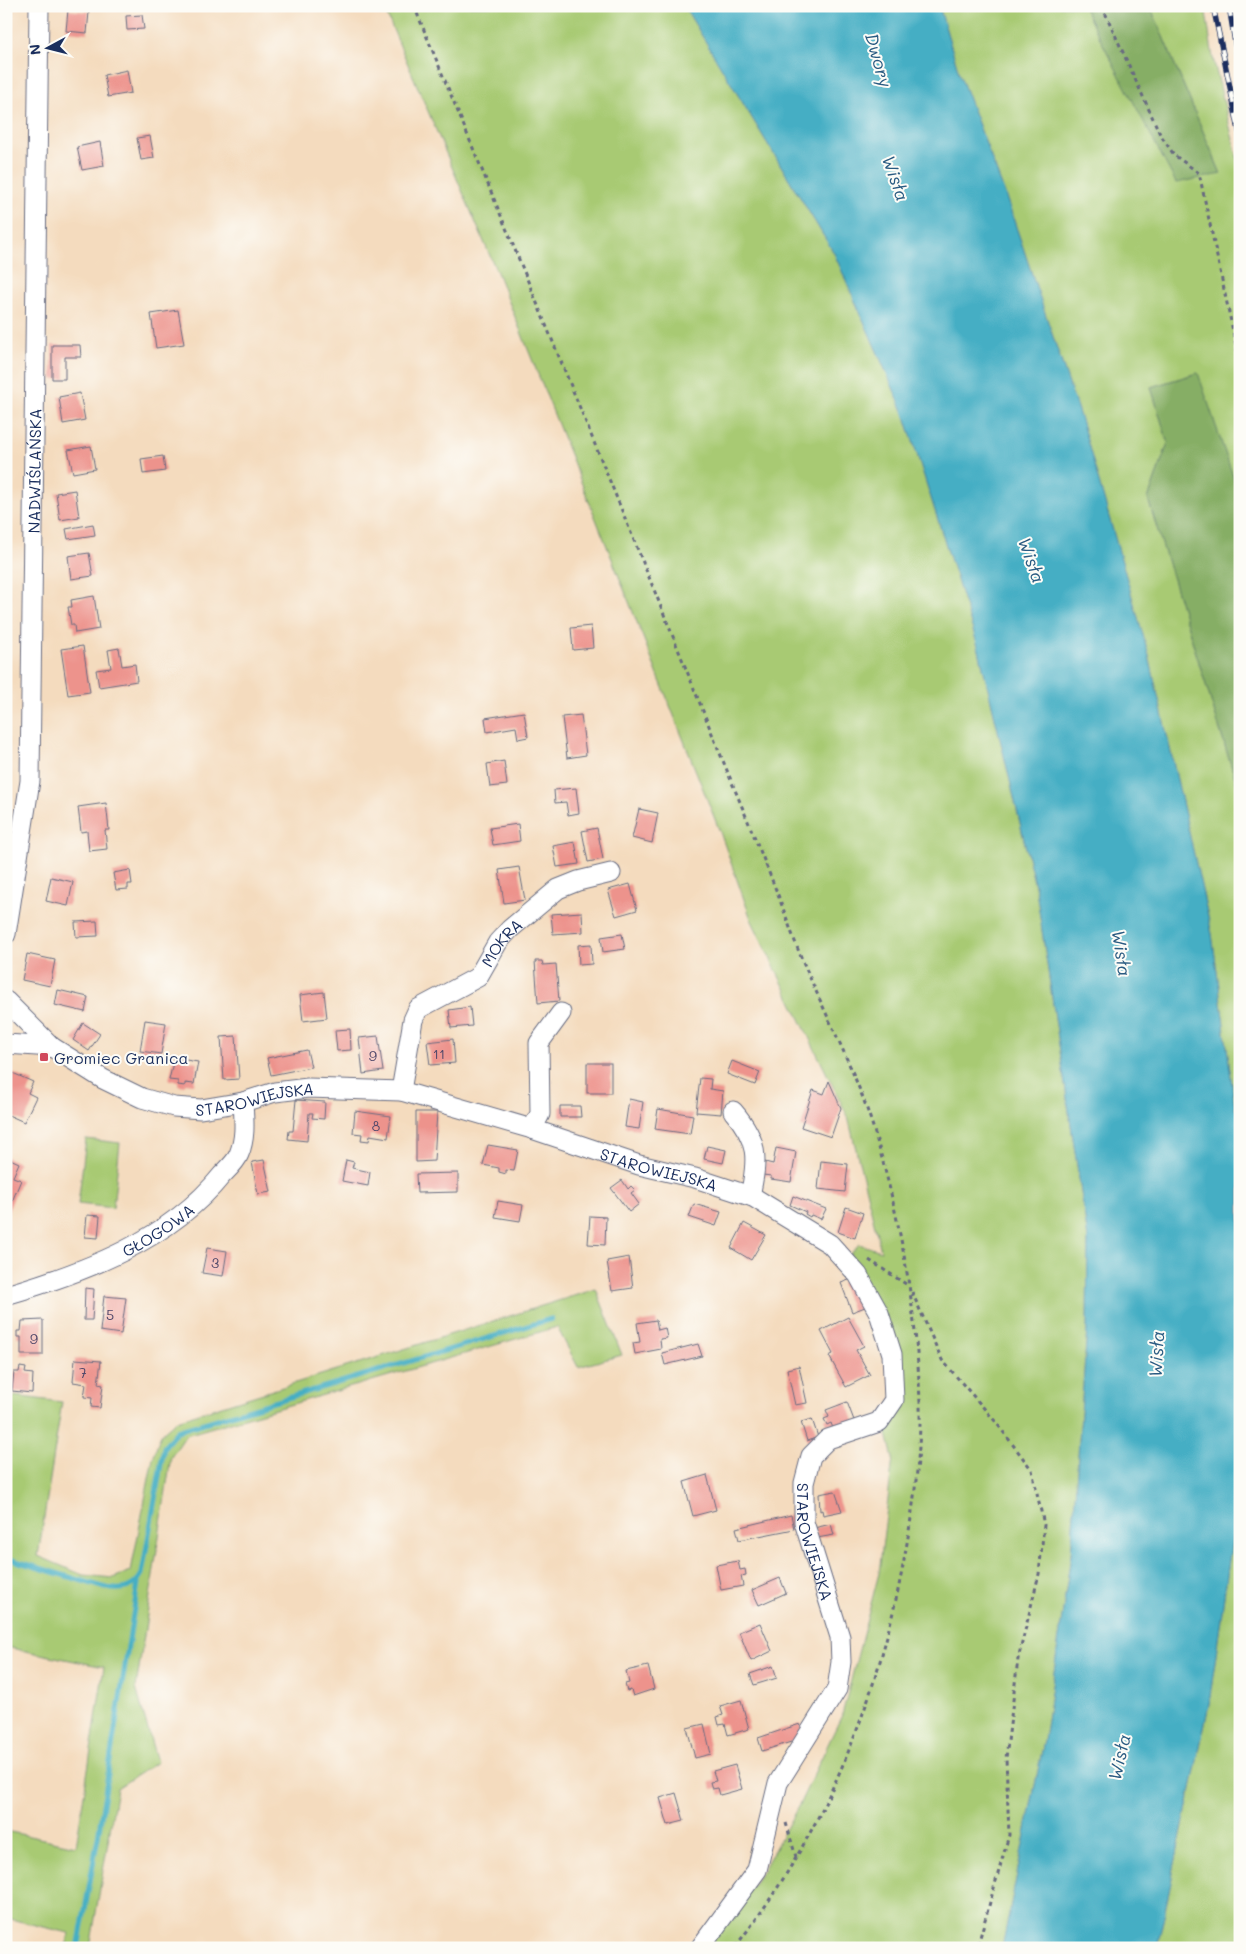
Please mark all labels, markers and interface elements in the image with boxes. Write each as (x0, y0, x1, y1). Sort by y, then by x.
north arrow (22, 22, 72, 72)
water label: Dwory (860, 30, 898, 91)
text: N (25, 43, 45, 56)
water label: Wisła (877, 152, 915, 204)
street label: NADWIŚLAŃSKA (22, 408, 45, 534)
water label: Wisła (1013, 534, 1051, 586)
street label: MOKRA (476, 913, 526, 970)
water label: Wisła (1106, 928, 1138, 978)
house number: 11 (433, 1044, 445, 1063)
house number: 9 (369, 1046, 377, 1065)
place label: Gromiec Granica (54, 1047, 188, 1068)
marker: Gromiec Granica (38, 1051, 50, 1063)
street label: STAROWIEJSKA (195, 1077, 314, 1120)
house number: 8 (372, 1116, 380, 1135)
street label: STAROWIEJSKA (598, 1142, 720, 1195)
street label: GŁOGOWA (118, 1198, 198, 1261)
house number: 3 (211, 1253, 219, 1272)
house number: 5 (106, 1305, 114, 1324)
house number: 9 (30, 1329, 38, 1348)
water label: Wisła (1143, 1330, 1169, 1378)
house number: 7 (79, 1363, 87, 1382)
street label: STAROWIEJSKA (794, 1483, 838, 1603)
water label: Wisła (1102, 1731, 1136, 1783)

